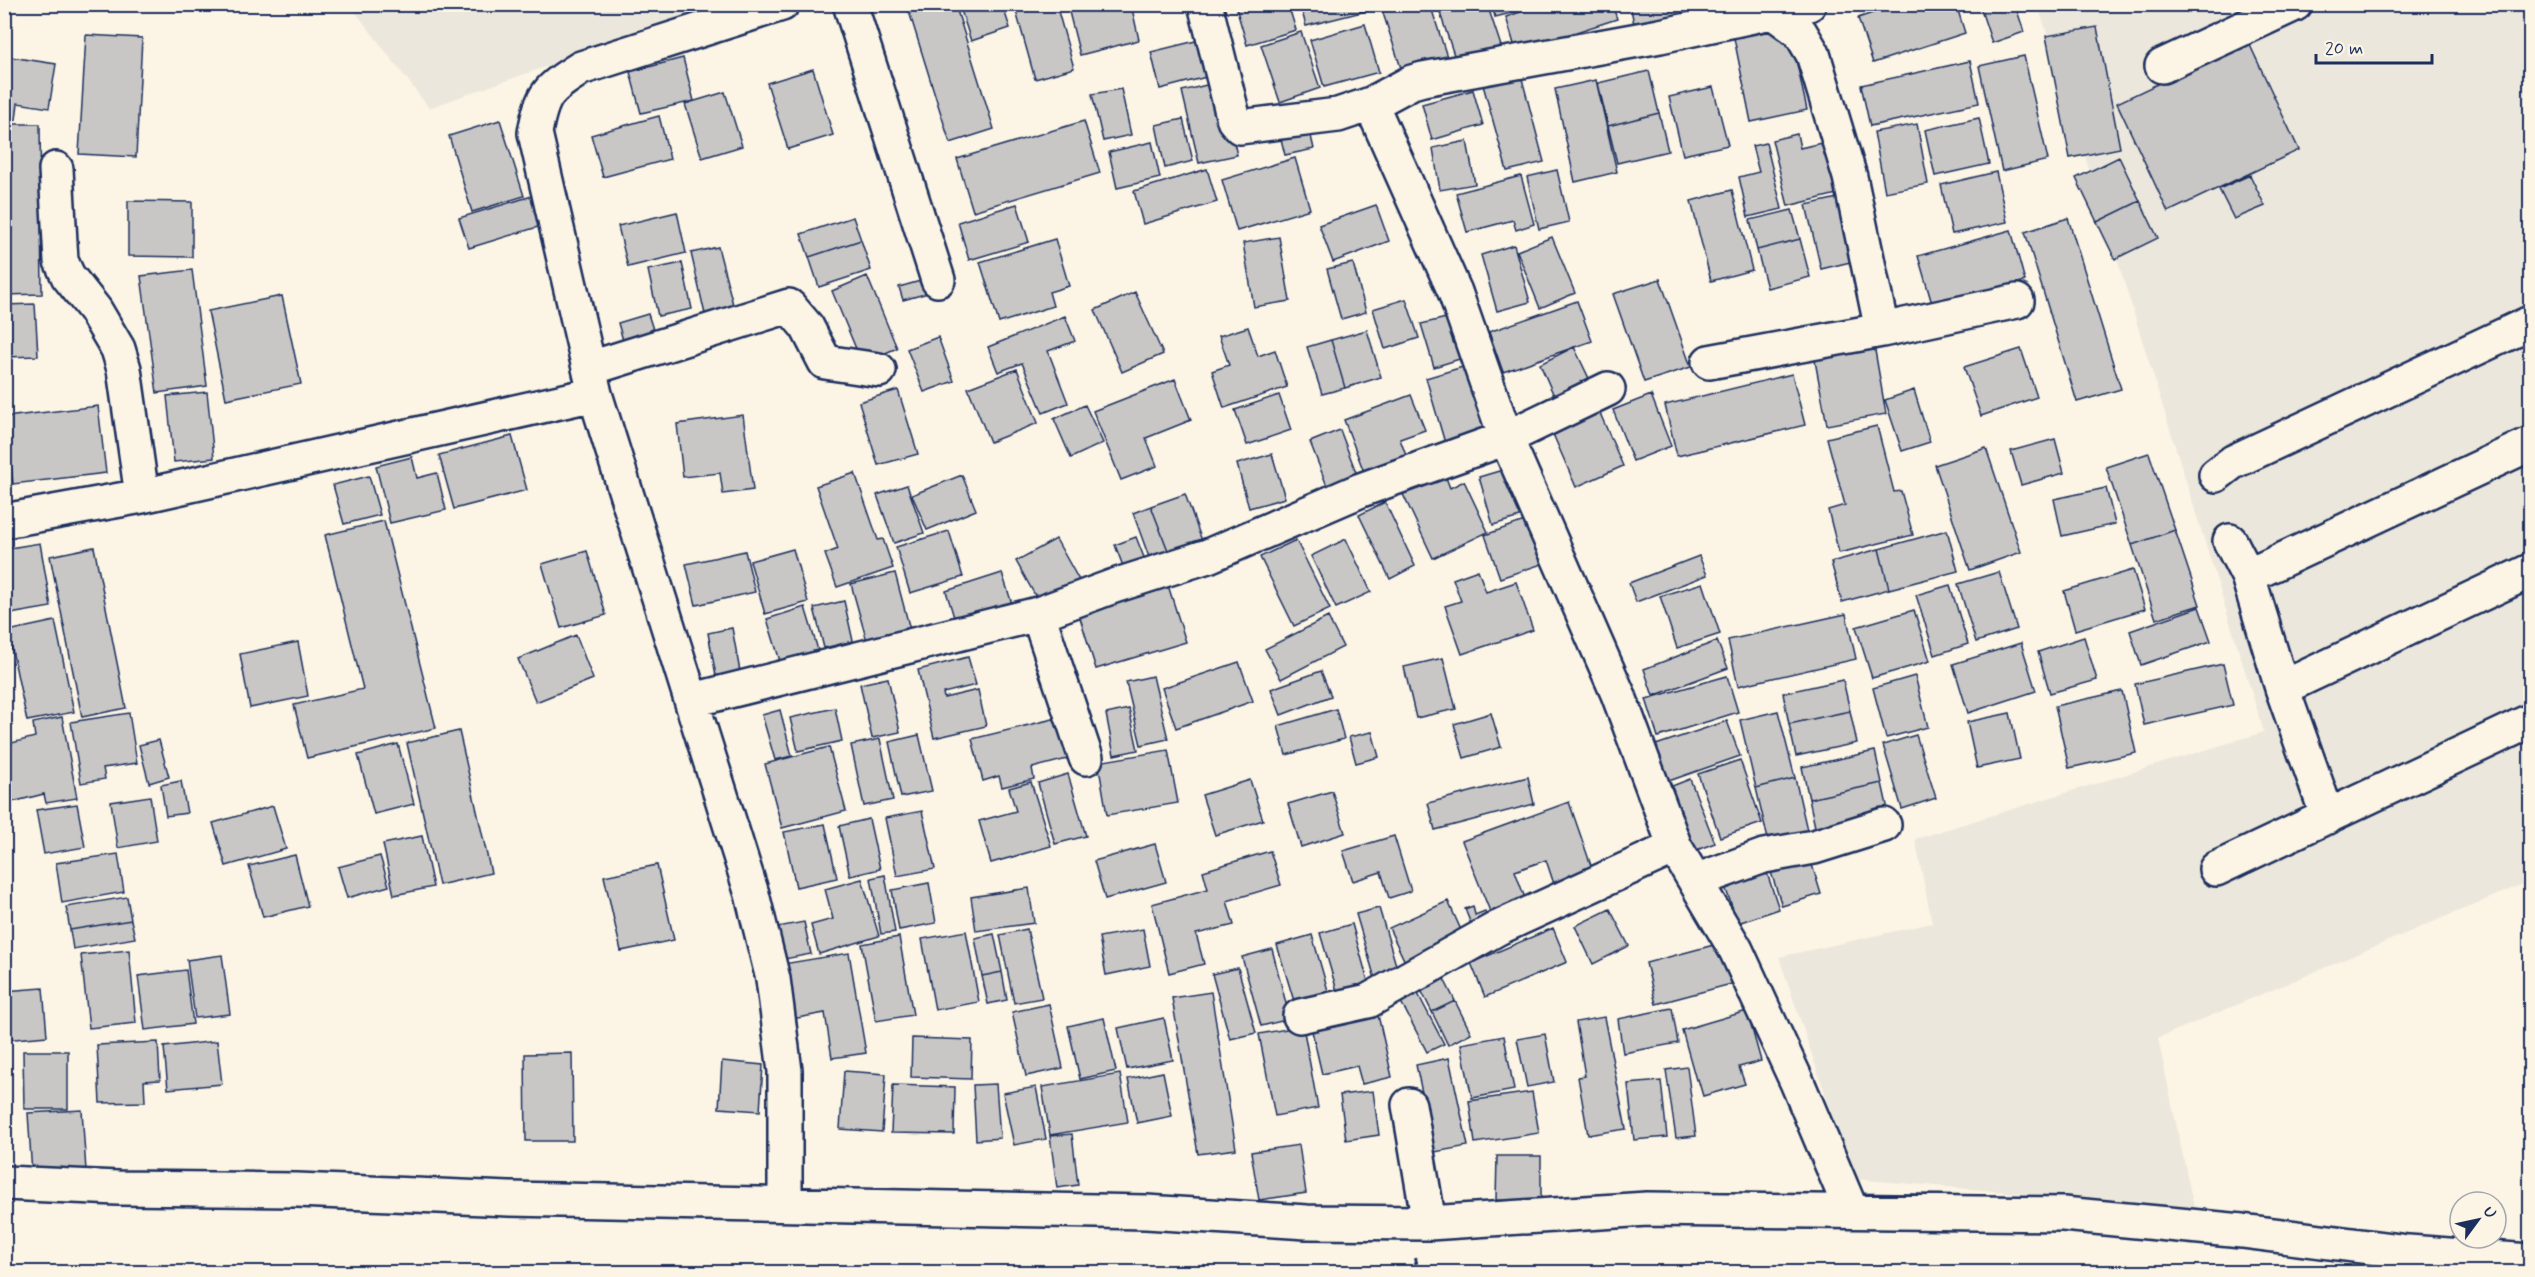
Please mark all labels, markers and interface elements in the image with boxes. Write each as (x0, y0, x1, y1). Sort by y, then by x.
scale bar (2316, 27, 2432, 65)
text: 20 m (2325, 37, 2363, 61)
north arrow (2448, 1190, 2508, 1250)
text: U (2478, 1203, 2501, 1223)

